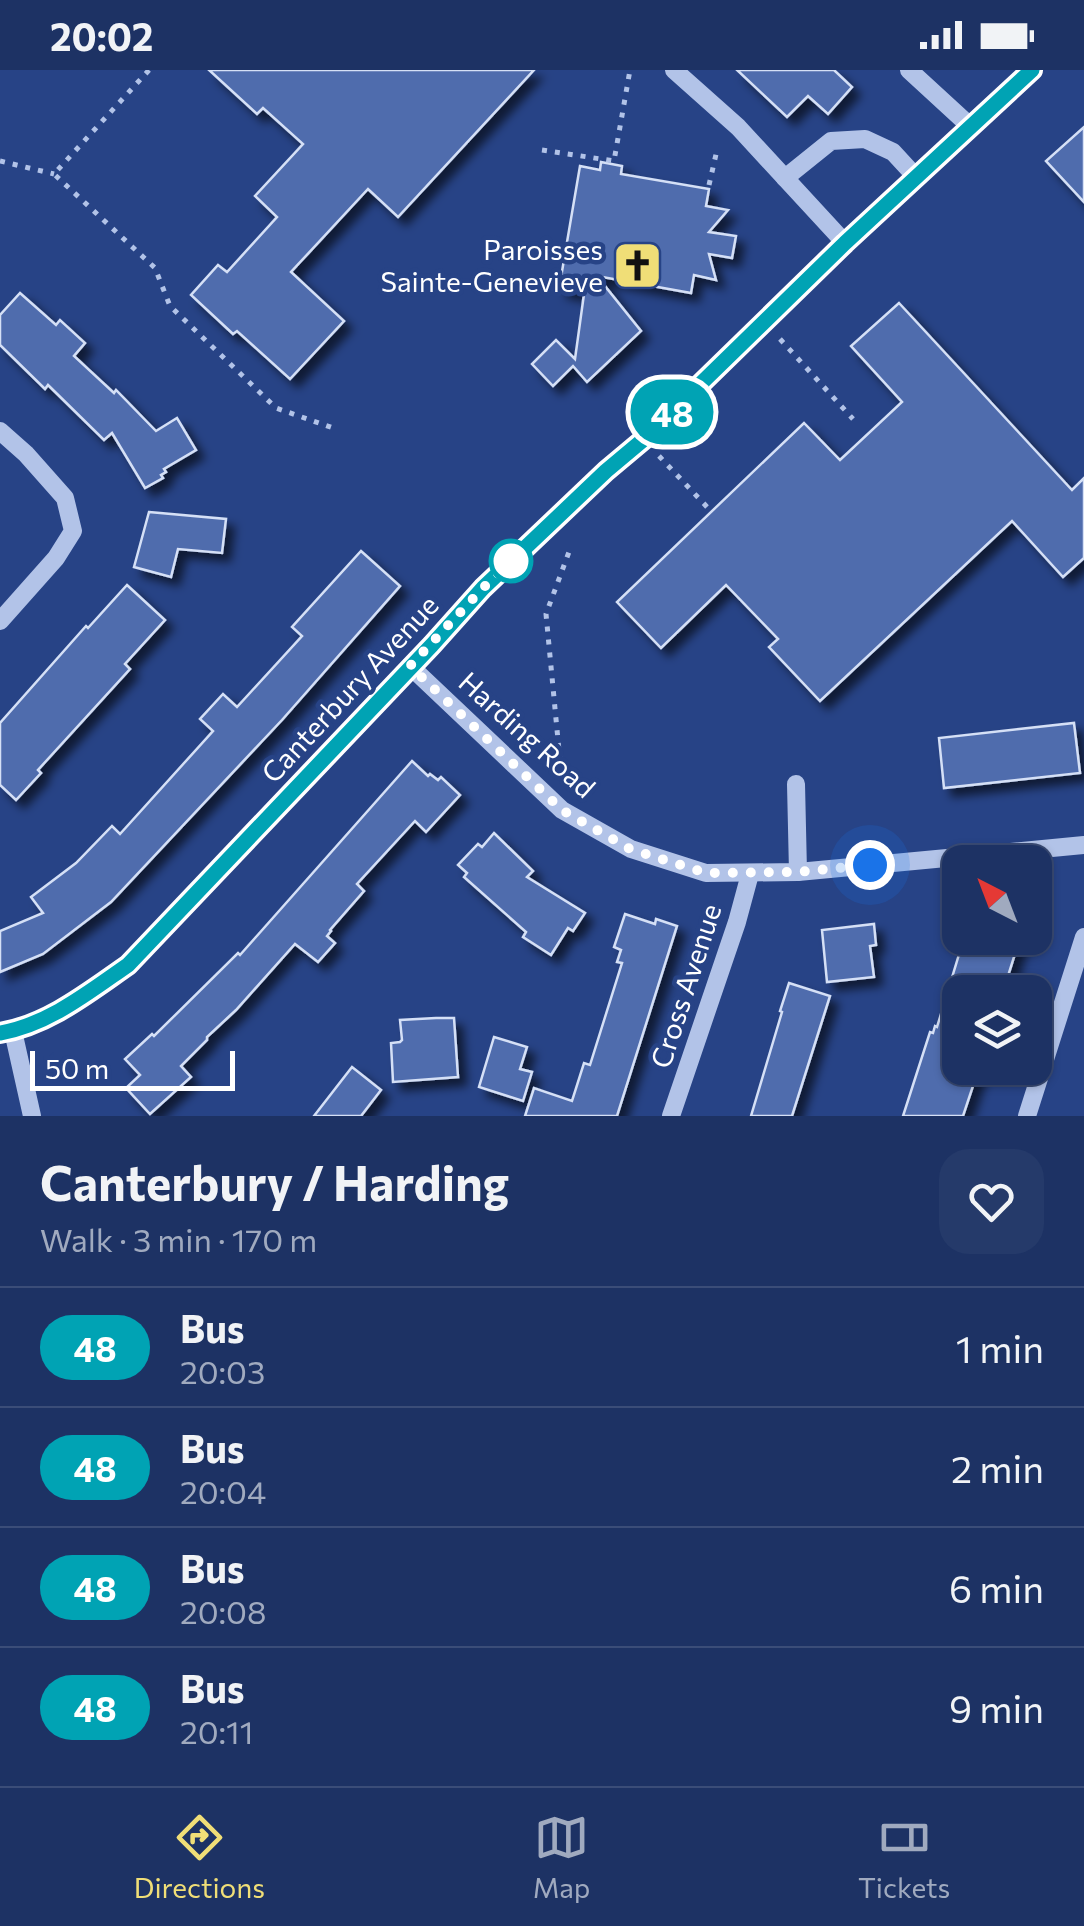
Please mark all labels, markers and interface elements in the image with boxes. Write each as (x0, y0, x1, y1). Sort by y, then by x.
text: 20:02 (50, 12, 153, 59)
place label: Paroisses Sainte-Genevieve (380, 232, 603, 298)
church icon: Paroisses Sainte-Genevieve (612, 240, 664, 292)
line badge: 48 (627, 380, 717, 444)
text: 48 (650, 391, 694, 434)
unlabelled marker (490, 540, 532, 582)
street label: Canterbury Avenue (254, 588, 445, 789)
street label: Harding Road (453, 664, 603, 804)
your location (845, 840, 895, 890)
north arrow (942, 845, 1052, 955)
map controls (942, 845, 1052, 1085)
street label: Cross Avenue (643, 899, 728, 1072)
button: layers (942, 975, 1052, 1085)
scale bar (30, 1046, 235, 1090)
text: 50 m (45, 1051, 109, 1085)
button: heart (939, 1149, 1044, 1254)
text: Canterbury / Harding (40, 1152, 509, 1211)
text: Walk · 3 min · 170 m (40, 1219, 317, 1259)
text: Bus (180, 1304, 245, 1351)
text: 1 min (956, 1324, 1044, 1371)
text: 48 (73, 1326, 117, 1369)
text: 20:03 (180, 1351, 265, 1391)
text: Bus (180, 1424, 245, 1471)
text: 2 min (951, 1444, 1044, 1491)
text: 48 (73, 1446, 117, 1489)
text: 20:04 (180, 1471, 266, 1511)
text: Bus (180, 1544, 245, 1591)
text: 6 min (949, 1564, 1044, 1611)
text: 48 (73, 1566, 117, 1609)
text: 20:08 (180, 1591, 266, 1631)
text: Bus (180, 1664, 245, 1711)
text: 9 min (949, 1684, 1044, 1731)
text: 48 (73, 1686, 117, 1729)
text: 20:11 (180, 1711, 253, 1751)
tab: Directions (134, 1810, 265, 1904)
tab: Map (533, 1810, 590, 1904)
tab: Tickets (858, 1810, 950, 1904)

